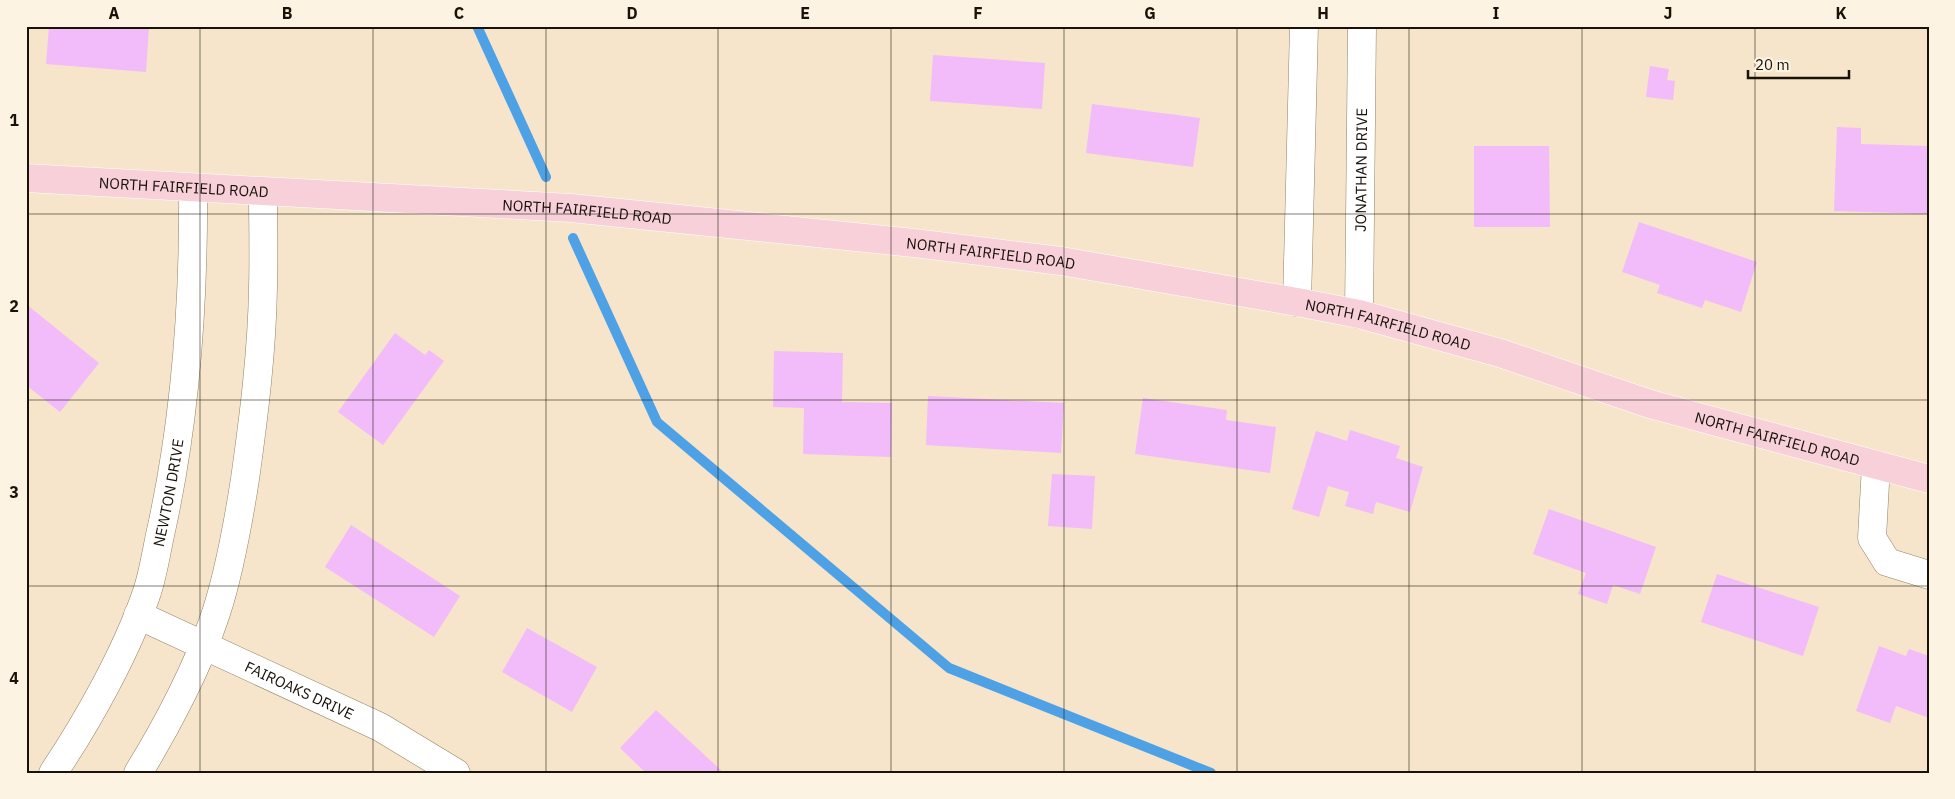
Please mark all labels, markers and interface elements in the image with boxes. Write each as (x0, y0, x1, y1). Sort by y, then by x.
text: A (109, 3, 120, 23)
text: B (282, 3, 293, 23)
text: C (454, 3, 464, 23)
text: D (626, 3, 638, 23)
text: E (800, 3, 810, 23)
text: F (973, 3, 983, 23)
text: G (1144, 3, 1156, 23)
text: H (1317, 3, 1329, 23)
text: I (1493, 3, 1500, 23)
text: J (1664, 3, 1672, 23)
text: K (1835, 3, 1847, 23)
scale bar (1748, 48, 1849, 80)
text: 20 m (1755, 55, 1790, 74)
street label: JONATHAN DRIVE (1350, 108, 1371, 232)
text: 1 (9, 110, 19, 130)
street label: NORTH FAIRFIELD ROAD (98, 173, 269, 201)
street label: NORTH FAIRFIELD ROAD (502, 195, 673, 228)
street label: NORTH FAIRFIELD ROAD (905, 233, 1077, 273)
street label: NORTH FAIRFIELD ROAD (1304, 294, 1473, 354)
text: 2 (9, 296, 19, 316)
street label: NORTH FAIRFIELD ROAD (1693, 407, 1862, 469)
street label: NEWTON DRIVE (148, 437, 187, 548)
text: 3 (9, 482, 19, 502)
street label: FAIROAKS DRIVE (242, 656, 357, 723)
text: 4 (9, 668, 19, 688)

